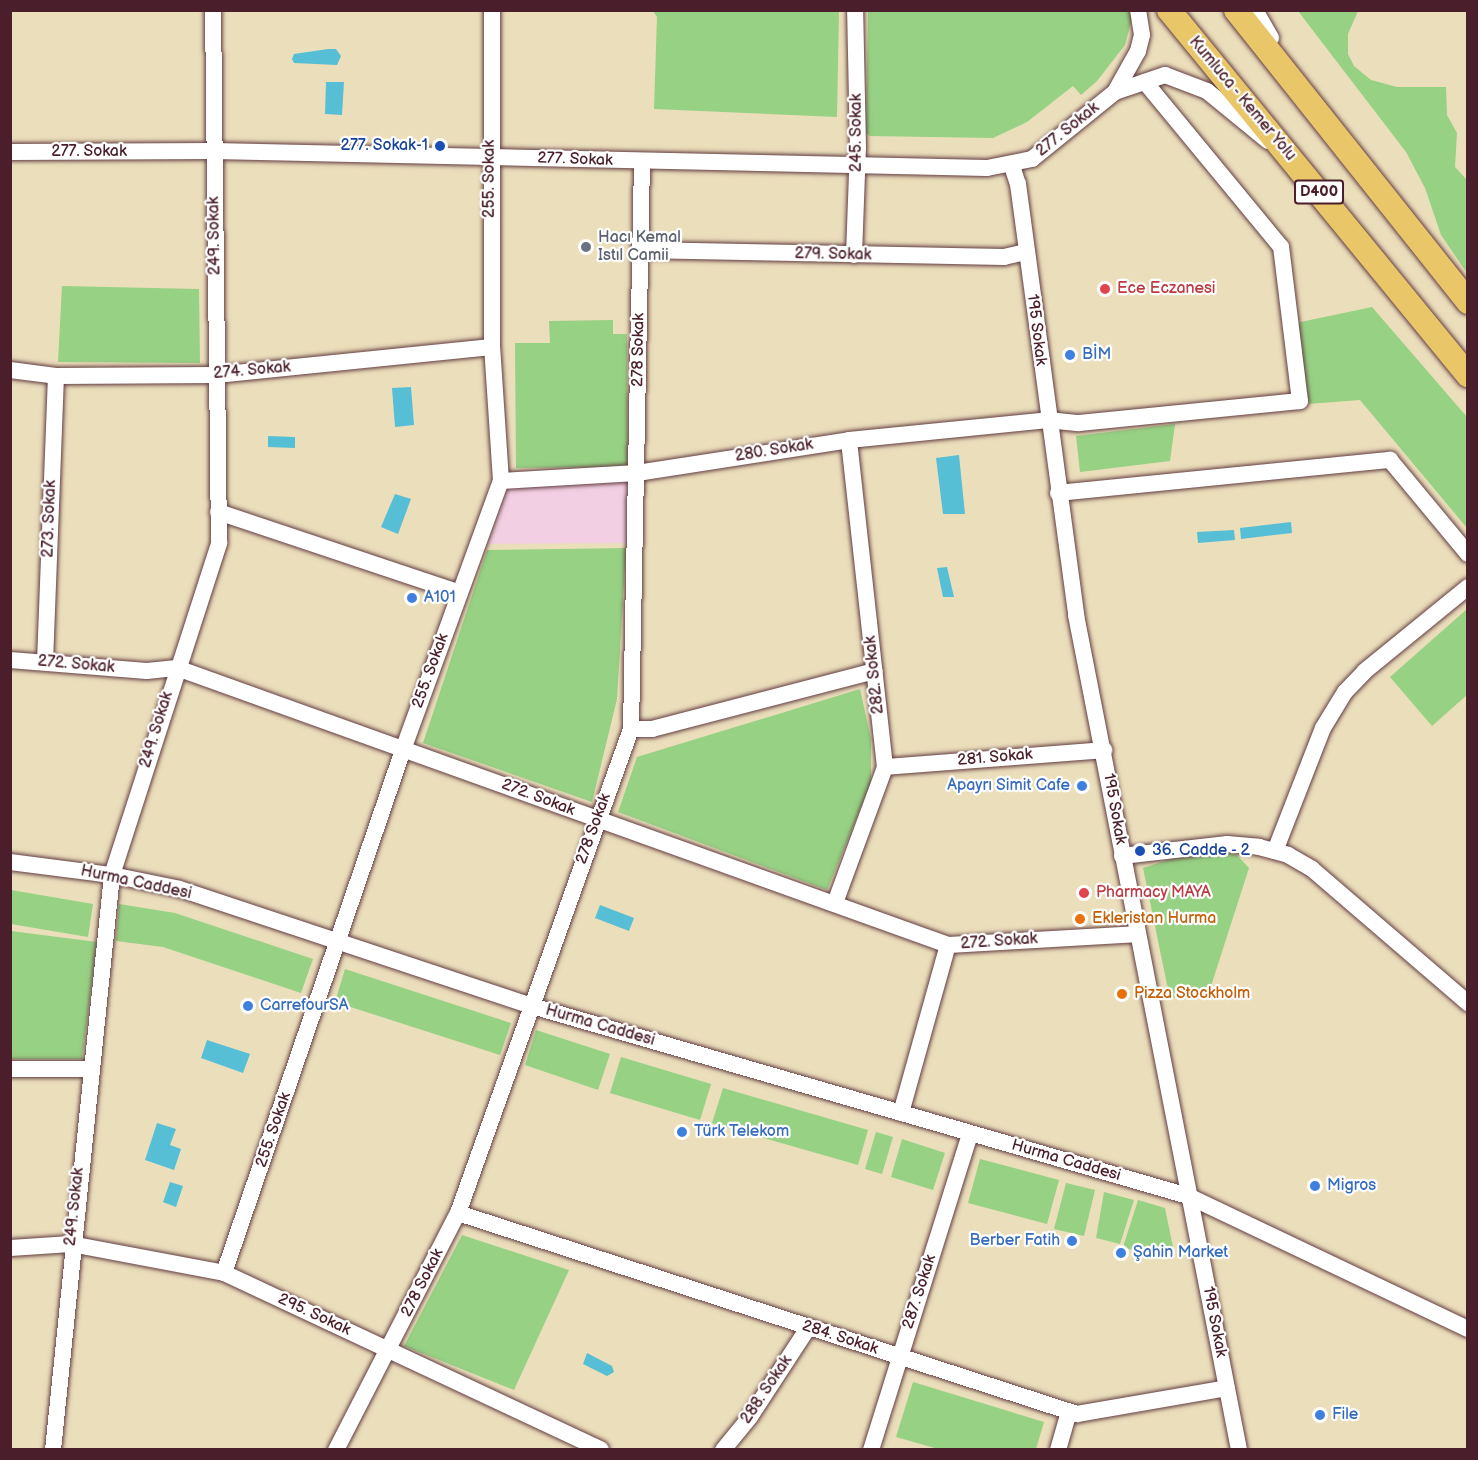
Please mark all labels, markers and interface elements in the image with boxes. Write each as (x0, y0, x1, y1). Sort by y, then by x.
street label: Kumluca - Kemer Yolu (1184, 32, 1300, 166)
street label: 245. Sokak (847, 94, 867, 172)
street label: 277. Sokak (1032, 99, 1104, 161)
place label: 277. Sokak-1 (340, 136, 428, 156)
marker: 277. Sokak-1 (433, 139, 447, 153)
street label: 255. Sokak (480, 140, 500, 218)
street label: 277. Sokak (51, 142, 127, 162)
street label: 277. Sokak (537, 149, 613, 171)
road number: D400 (1294, 180, 1344, 204)
street label: 249. Sokak (205, 196, 225, 276)
place label: Hacı Kemal Istıl Camii (598, 228, 681, 266)
marker: Hacı Kemal Istıl Camii (579, 240, 593, 254)
street label: 279. Sokak (794, 245, 872, 265)
place label: Ece Eczanesi (1117, 279, 1216, 299)
marker: Ece Eczanesi (1098, 282, 1112, 296)
street label: 195 Sokak (1022, 293, 1050, 367)
street label: 278 Sokak (629, 313, 649, 387)
place label: BİM (1082, 345, 1111, 365)
marker: BİM (1063, 348, 1077, 362)
street label: 274. Sokak (212, 358, 292, 384)
street label: 280. Sokak (734, 435, 814, 467)
street label: 273. Sokak (39, 480, 61, 558)
place label: A101 (424, 588, 456, 608)
marker: A101 (405, 591, 419, 605)
street label: 255. Sokak (409, 631, 453, 711)
street label: 282. Sokak (861, 635, 889, 715)
street label: 272. Sokak (37, 652, 115, 678)
street label: 249. Sokak (136, 689, 178, 771)
street label: 281. Sokak (956, 745, 1034, 771)
street label: 195 Sokak (1098, 772, 1130, 846)
street label: 272. Sokak (498, 775, 578, 821)
place label: Apayrı Simit Cafe (947, 776, 1070, 796)
marker: Apayrı Simit Cafe (1075, 779, 1089, 793)
street label: 278 Sokak (572, 791, 616, 867)
place label: 36. Cadde - 2 (1152, 841, 1251, 861)
marker: 36. Cadde - 2 (1133, 844, 1147, 858)
street label: Hurma Caddesi (79, 862, 193, 904)
place label: Pharmacy MAYA (1096, 883, 1212, 903)
marker: Pharmacy MAYA (1077, 886, 1091, 900)
place label: Ekleristan Hurma (1092, 909, 1216, 929)
marker: Ekleristan Hurma (1073, 912, 1087, 926)
street label: 272. Sokak (960, 930, 1038, 954)
place label: Pizza Stockholm (1134, 984, 1251, 1004)
marker: Pizza Stockholm (1115, 987, 1129, 1001)
place label: CarrefourSA (260, 996, 349, 1016)
marker: CarrefourSA (241, 999, 255, 1013)
street label: Hurma Caddesi (543, 1001, 657, 1051)
street label: 255. Sokak (252, 1090, 296, 1170)
place label: Türk Telekom (694, 1122, 790, 1142)
marker: Türk Telekom (675, 1125, 689, 1139)
street label: Hurma Caddesi (1009, 1136, 1123, 1186)
street label: 249. Sokak (61, 1167, 89, 1247)
place label: Migros (1327, 1176, 1376, 1196)
marker: Migros (1308, 1179, 1322, 1193)
place label: Berber Fatih (970, 1231, 1060, 1251)
marker: Berber Fatih (1065, 1234, 1079, 1248)
place label: Şahin Market (1133, 1243, 1228, 1263)
street label: 278 Sokak (398, 1246, 448, 1320)
marker: Şahin Market (1114, 1246, 1128, 1260)
street label: 287. Sokak (899, 1252, 941, 1332)
street label: 195 Sokak (1198, 1285, 1230, 1359)
street label: 295. Sokak (274, 1290, 354, 1340)
street label: 284. Sokak (799, 1317, 881, 1359)
street label: 288. Sokak (737, 1352, 797, 1428)
place label: File (1332, 1405, 1358, 1425)
marker: File (1313, 1408, 1327, 1422)

